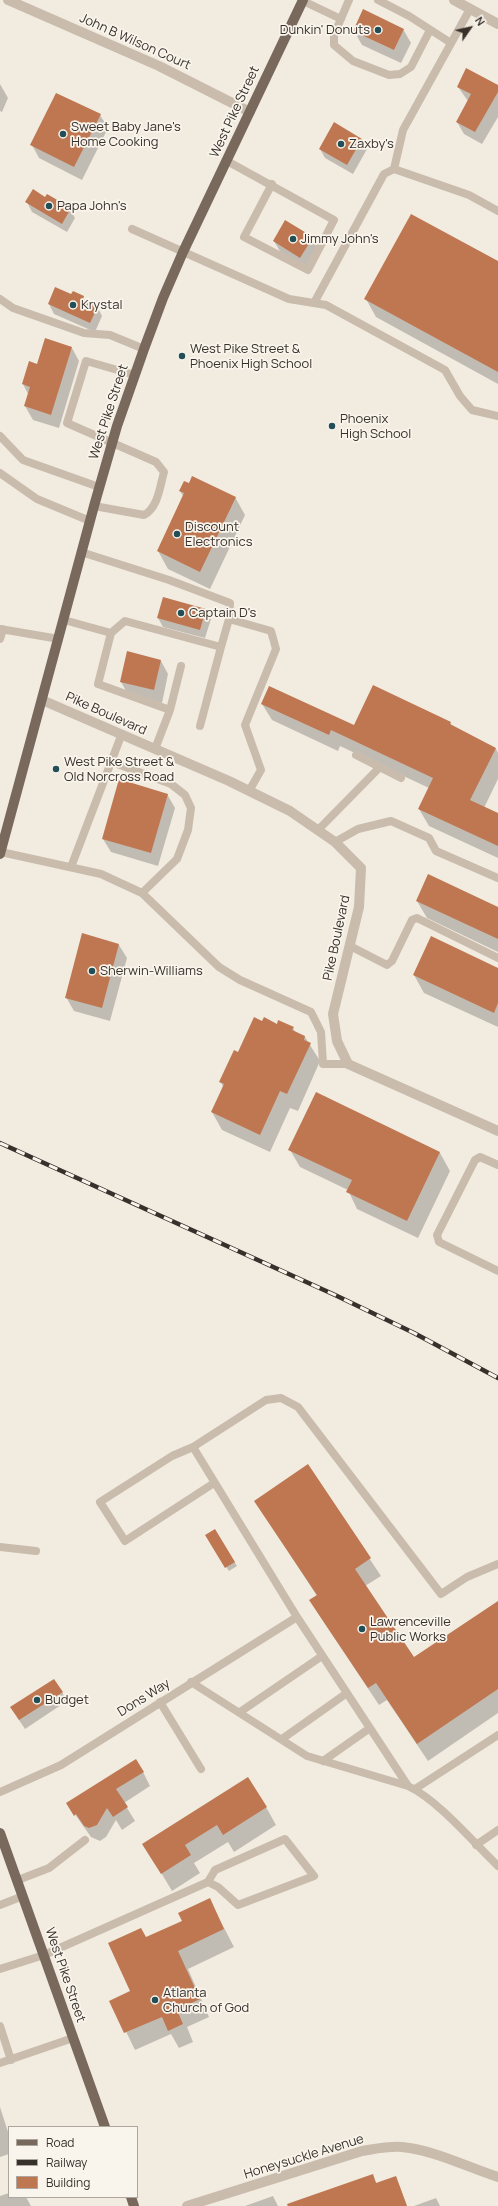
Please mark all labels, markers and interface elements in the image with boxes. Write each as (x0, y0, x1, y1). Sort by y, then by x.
north arrow (450, 8, 490, 48)
street label: John B Wilson Court (77, 11, 193, 73)
text: N (472, 14, 489, 28)
place label: Dunkin' Donuts (280, 22, 370, 38)
marker: Dunkin' Donuts (373, 25, 383, 35)
street label: West Pike Street (207, 64, 263, 160)
place label: Sweet Baby Jane's Home Cooking (71, 119, 181, 150)
marker: Sweet Baby Jane's Home Cooking (58, 129, 68, 139)
place label: Zaxby's (349, 136, 394, 152)
marker: Zaxby's (336, 139, 346, 149)
place label: Papa John's (57, 198, 126, 214)
marker: Papa John's (44, 201, 54, 211)
place label: Jimmy John's (301, 231, 379, 247)
marker: Jimmy John's (288, 234, 298, 244)
place label: Krystal (81, 297, 122, 313)
marker: Krystal (68, 300, 78, 310)
place label: West Pike Street & Phoenix High School (190, 341, 312, 372)
marker: West Pike Street & Phoenix High School (177, 351, 187, 361)
street label: West Pike Street (86, 362, 132, 462)
place label: Phoenix High School (340, 411, 411, 442)
marker: Phoenix High School (327, 421, 337, 431)
place label: Discount Electronics (185, 519, 252, 550)
marker: Discount Electronics (172, 529, 182, 539)
place label: Captain D's (189, 605, 256, 621)
marker: Captain D's (176, 608, 186, 618)
street label: Pike Boulevard (63, 689, 149, 739)
place label: West Pike Street & Old Norcross Road (64, 754, 174, 785)
marker: West Pike Street & Old Norcross Road (51, 764, 61, 774)
street label: Pike Boulevard (320, 894, 354, 982)
place label: Sherwin-Williams (100, 963, 203, 979)
marker: Sherwin-Williams (87, 966, 97, 976)
place label: Lawrenceville Public Works (370, 1614, 451, 1645)
marker: Lawrenceville Public Works (357, 1624, 367, 1634)
street label: Dons Way (115, 1676, 173, 1720)
place label: Budget (45, 1692, 89, 1708)
marker: Budget (32, 1695, 42, 1705)
street label: West Pike Street (41, 1926, 89, 2024)
place label: Atlanta Church of God (163, 1985, 249, 2016)
marker: Atlanta Church of God (150, 1995, 160, 2005)
legend (8, 2126, 138, 2198)
street label: Honeysuckle Avenue (242, 2131, 366, 2183)
text: Road (46, 2134, 74, 2151)
text: Railway (46, 2154, 87, 2171)
text: Building (46, 2174, 90, 2191)

